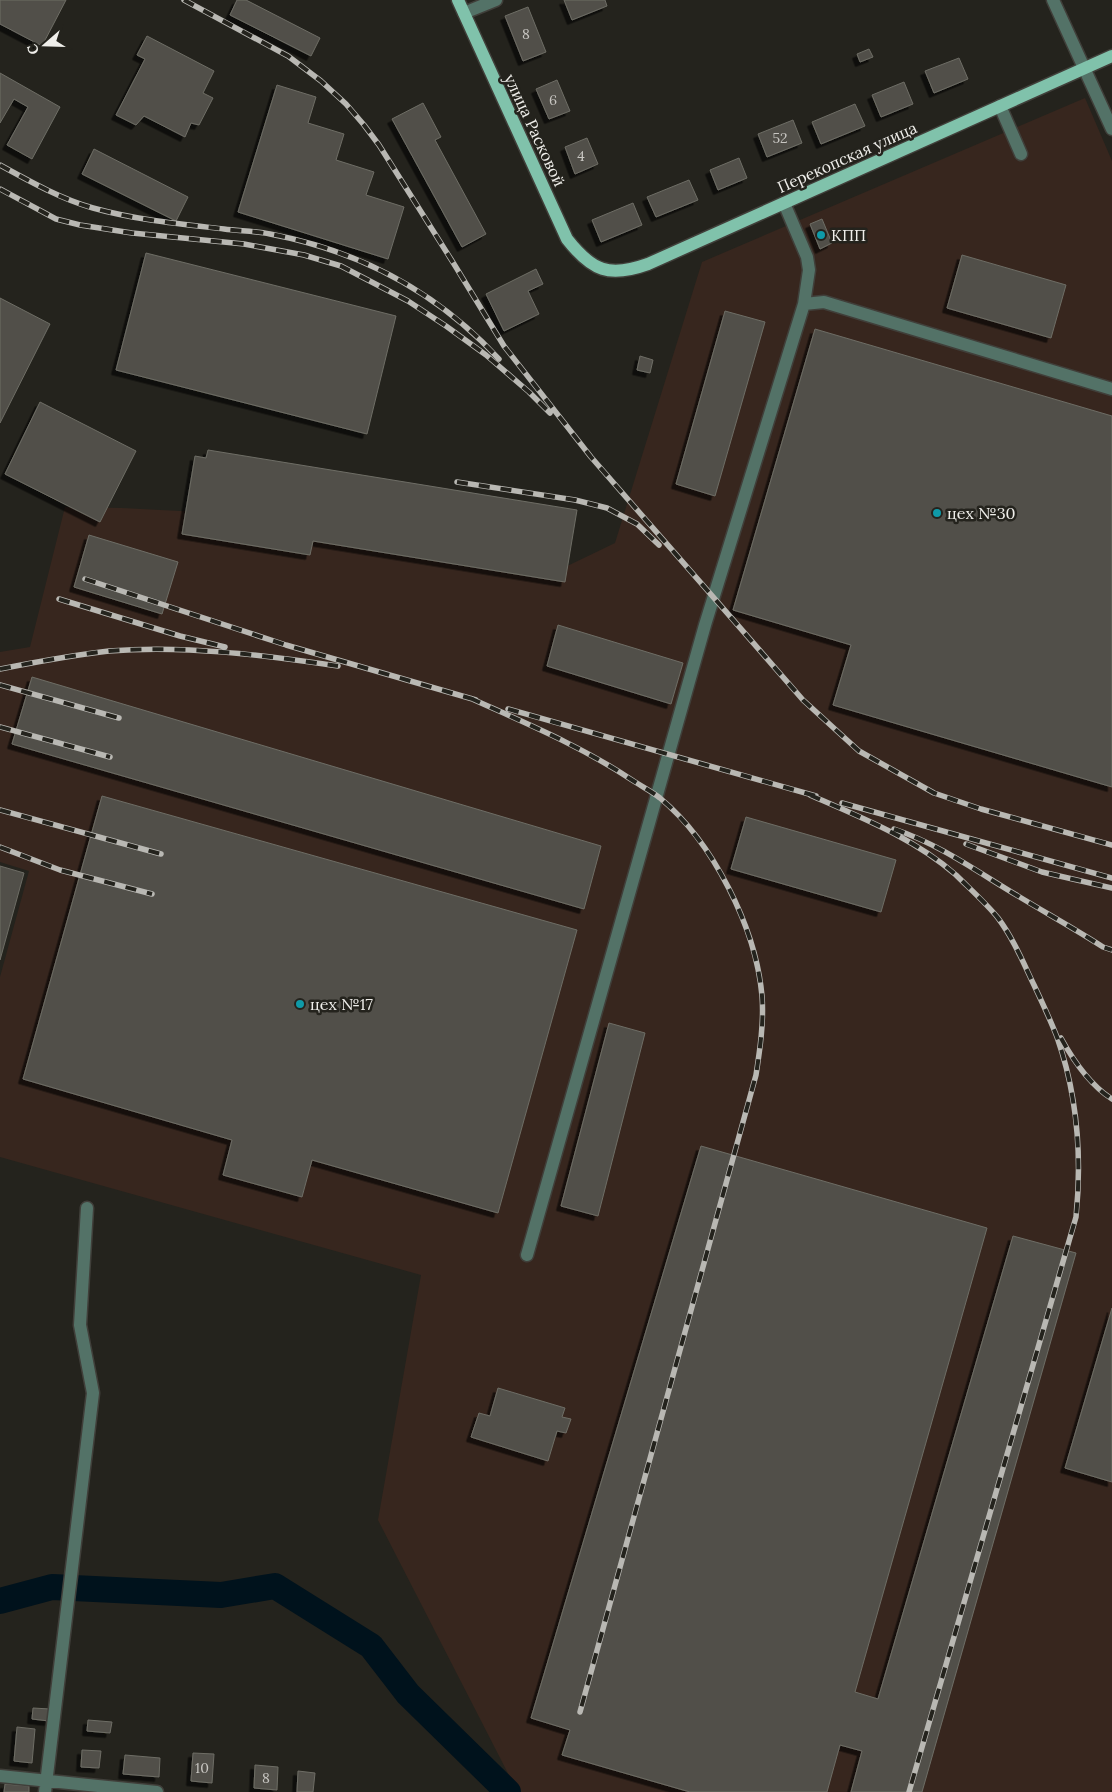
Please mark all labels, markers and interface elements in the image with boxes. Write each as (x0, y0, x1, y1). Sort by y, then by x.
north arrow (20, 20, 70, 70)
house number: 8 (522, 25, 530, 43)
text: С (23, 42, 43, 57)
street label: улица Расковой (500, 70, 570, 190)
house number: 6 (549, 91, 557, 109)
street label: Перекопская улица (774, 117, 920, 197)
house number: 52 (772, 129, 788, 147)
house number: 4 (577, 147, 585, 165)
place label: КПП (831, 225, 866, 245)
marker: КПП (815, 229, 827, 241)
place label: цех №30 (947, 503, 1016, 523)
marker: цех №30 (931, 507, 943, 519)
place label: цех №17 (310, 994, 374, 1014)
marker: цех №17 (294, 998, 306, 1010)
house number: 10 (195, 1759, 209, 1777)
house number: 8 (262, 1769, 270, 1787)

